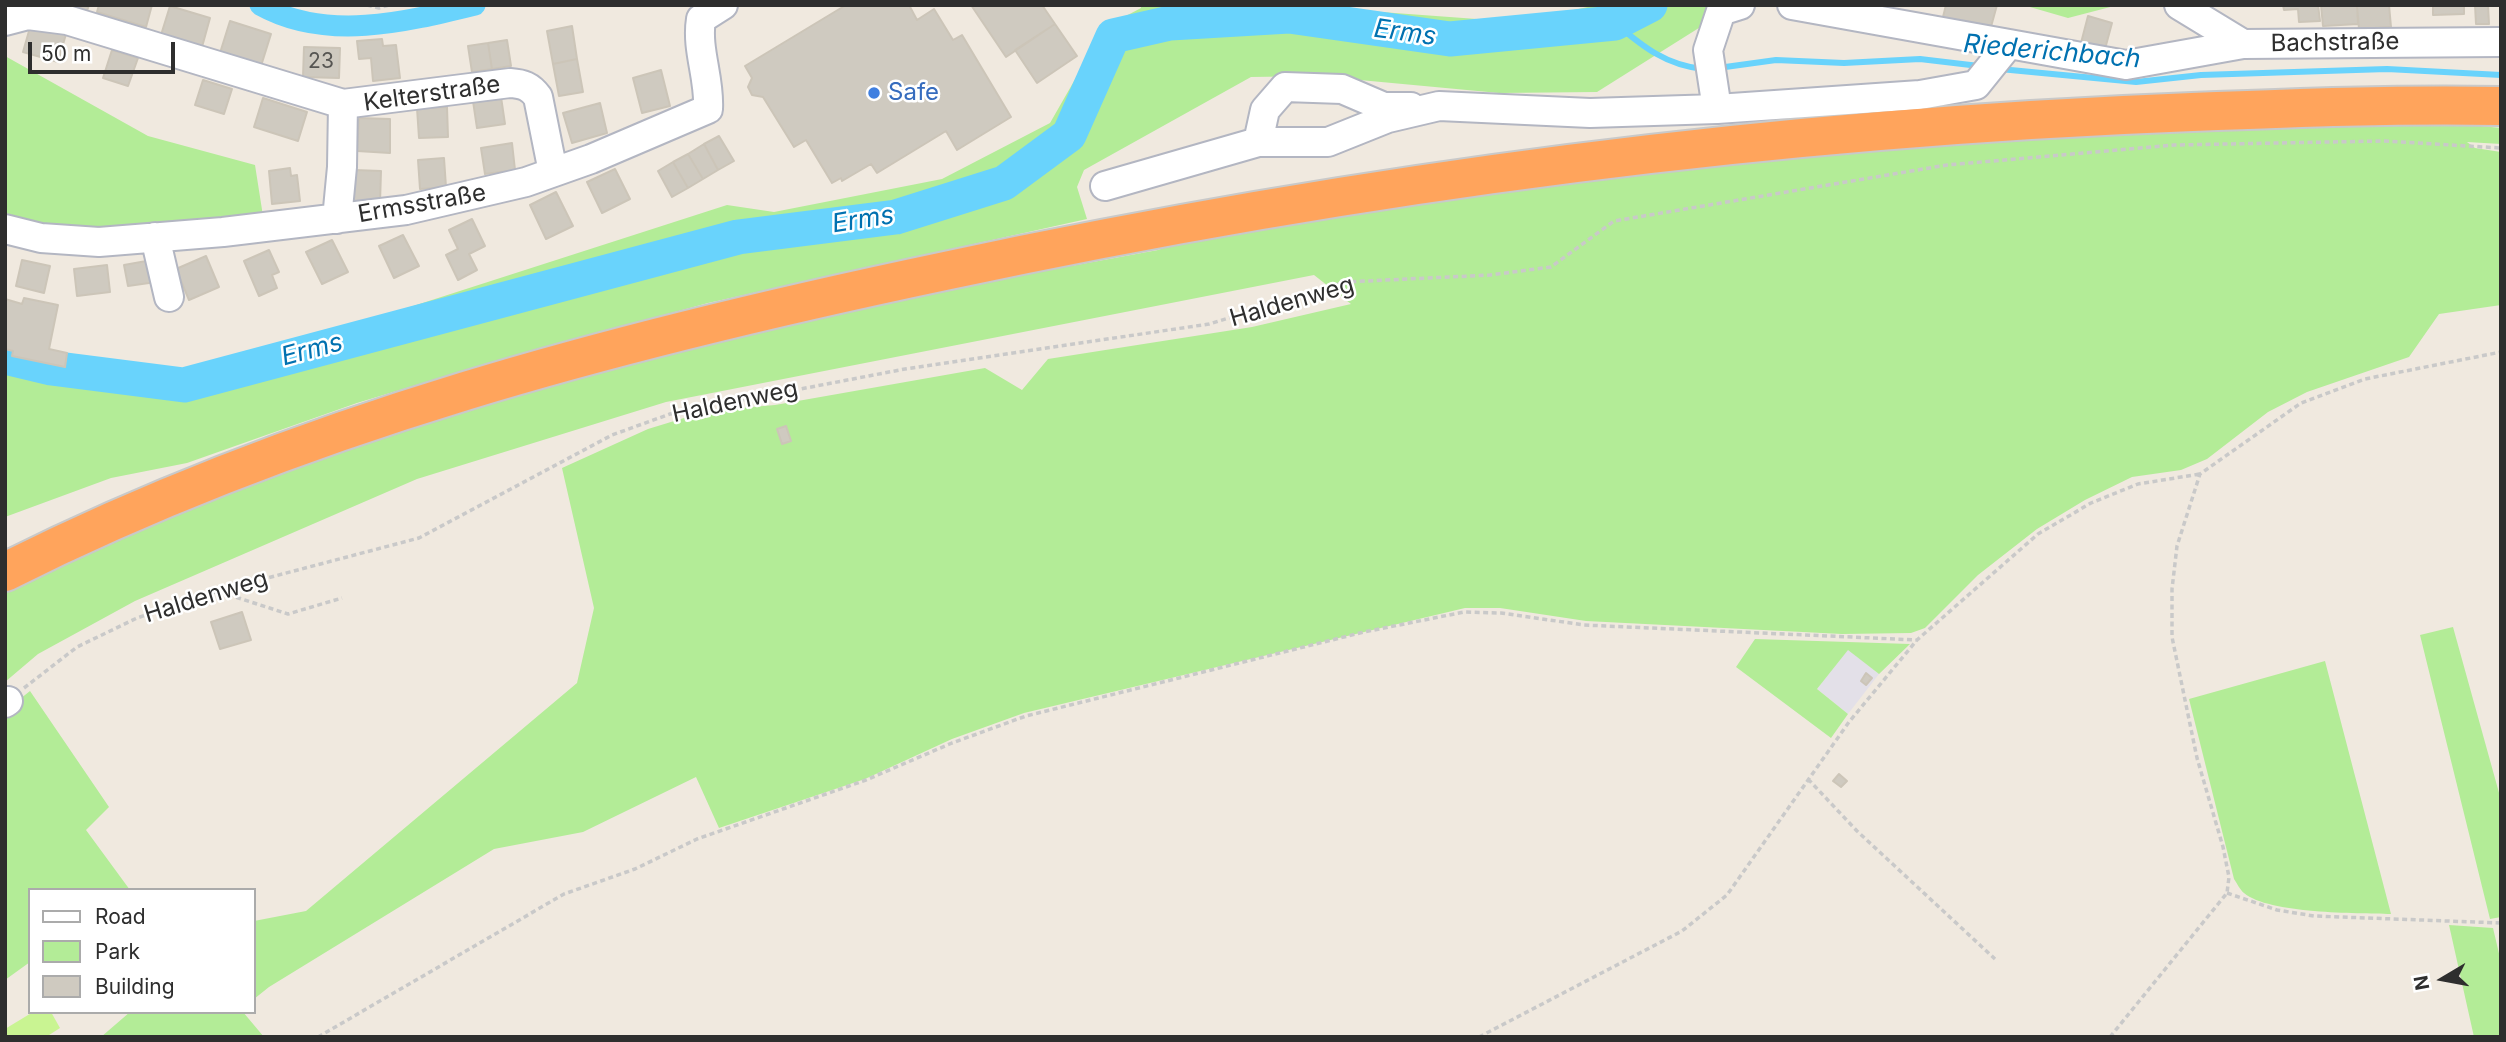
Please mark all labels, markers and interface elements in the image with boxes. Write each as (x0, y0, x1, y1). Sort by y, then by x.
water label: Erms (1372, 13, 1438, 53)
street label: Bachstraße (2270, 27, 2400, 59)
scale bar (32, 28, 178, 72)
water label: Riederichbach (1962, 29, 2142, 75)
text: 50 m (41, 41, 91, 66)
house number: 23 (308, 49, 334, 75)
street label: Kelterstraße (362, 70, 502, 118)
place label: Safe (888, 79, 939, 107)
marker: Safe (866, 85, 882, 101)
street label: Ermsstraße (356, 179, 488, 229)
water label: Erms (830, 200, 896, 240)
street label: Haldenweg (1227, 271, 1357, 333)
water label: Erms (278, 327, 346, 373)
street label: Haldenweg (669, 375, 801, 429)
street label: Haldenweg (141, 565, 271, 629)
legend (28, 888, 256, 1014)
text: Road (95, 904, 146, 929)
text: Park (95, 939, 140, 964)
north arrow (2408, 944, 2478, 1014)
text: Building (95, 974, 175, 999)
text: N (2409, 974, 2434, 992)

